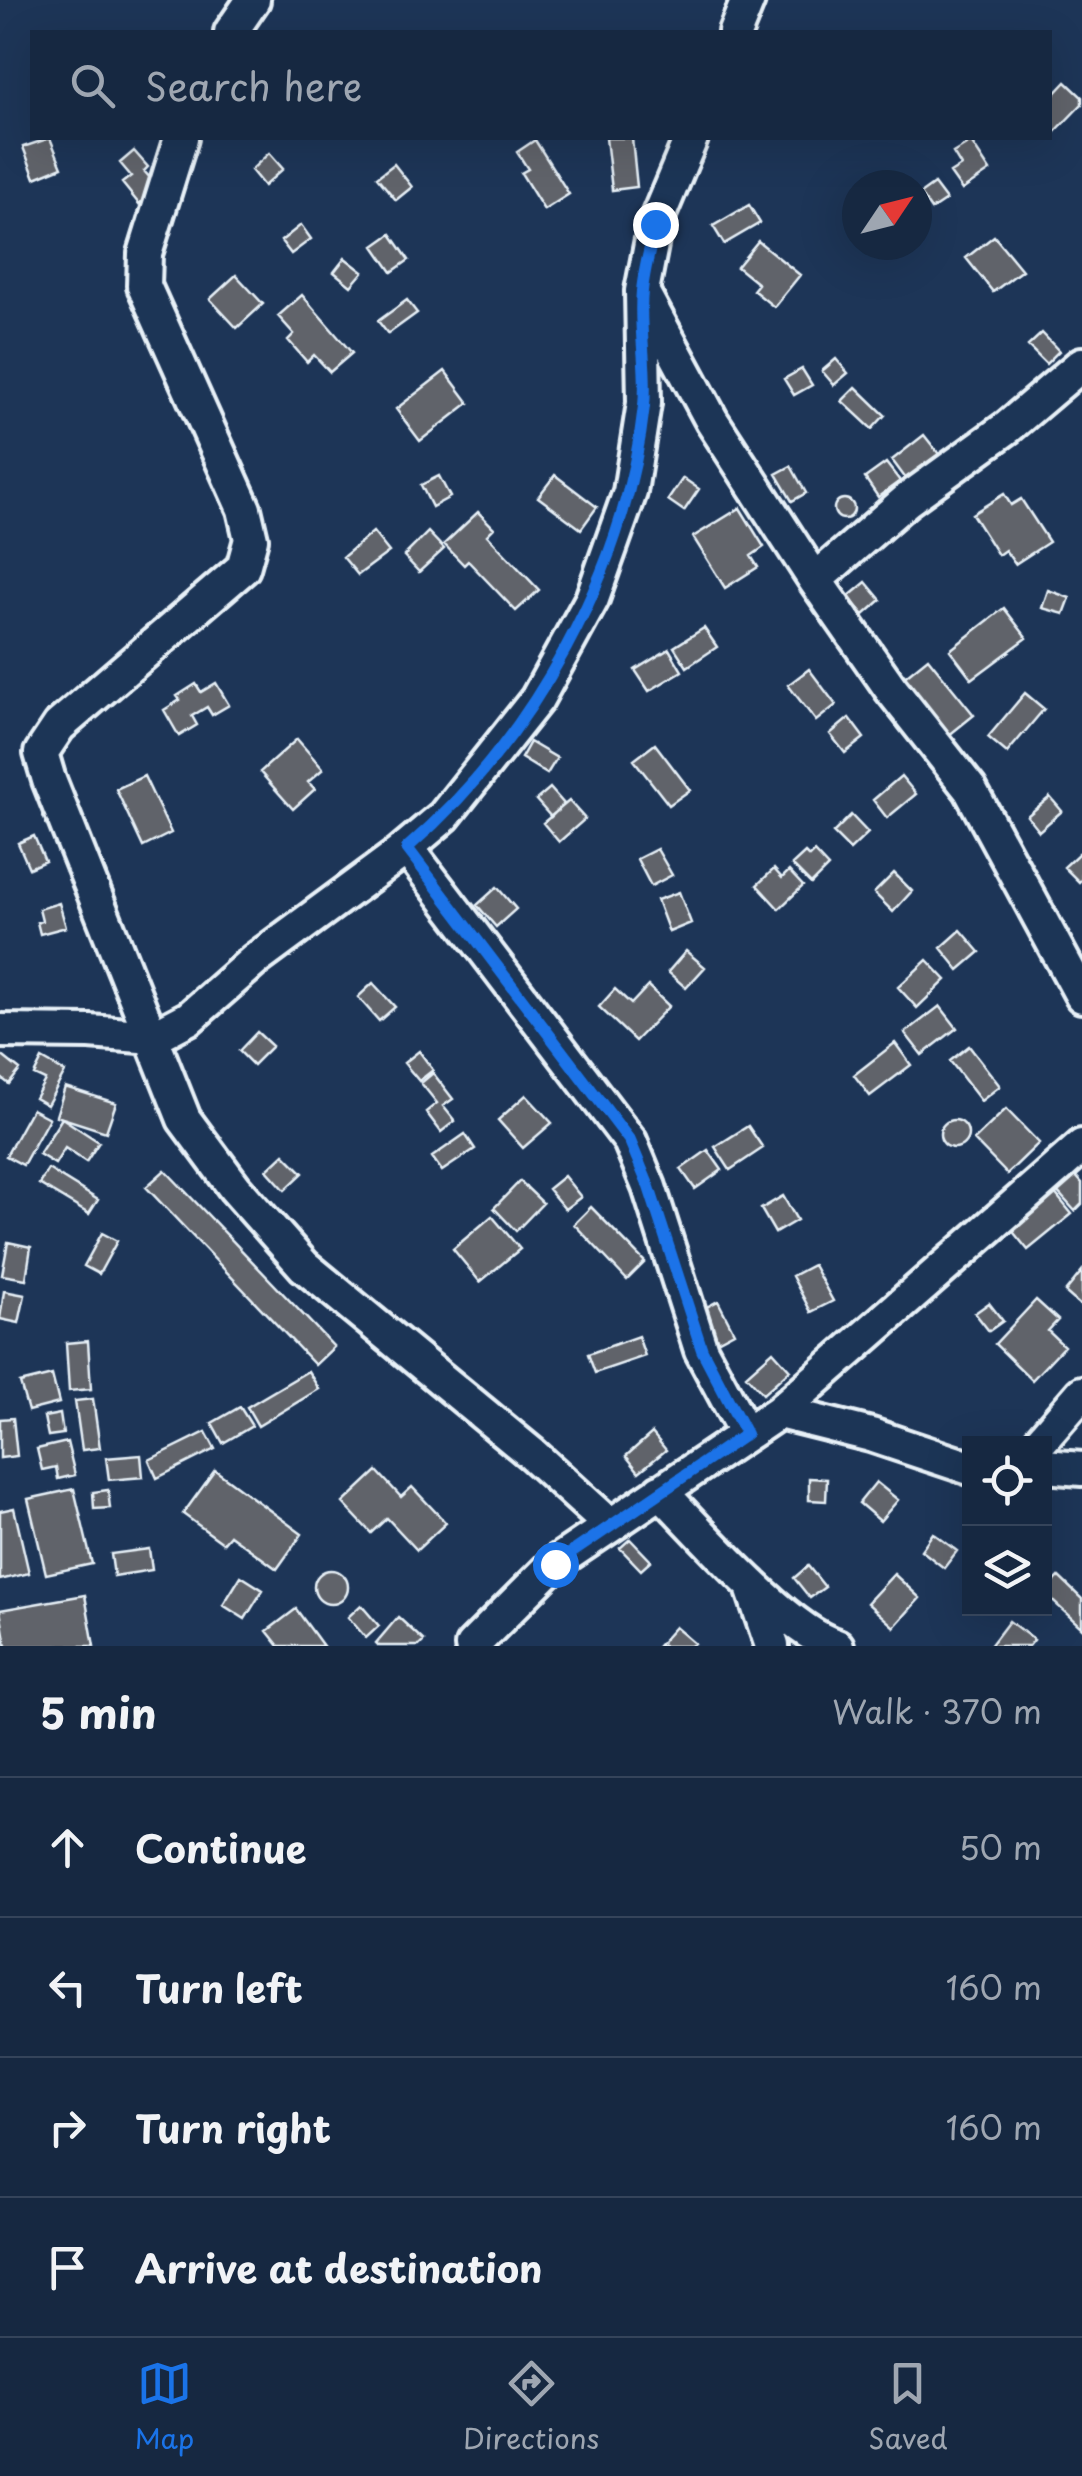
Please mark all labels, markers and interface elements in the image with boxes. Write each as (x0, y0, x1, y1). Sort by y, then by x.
search box (30, 30, 1052, 140)
text: Search here (145, 57, 362, 114)
icon: search (65, 58, 120, 113)
north arrow (842, 170, 932, 260)
route end (633, 202, 679, 248)
map controls (962, 1436, 1052, 1616)
button: locate (962, 1436, 1052, 1526)
button: layers (962, 1526, 1052, 1616)
route start (533, 1542, 579, 1588)
text: 5 min (40, 1680, 157, 1743)
text: Walk · 370 m (832, 1687, 1042, 1735)
text: Continue (135, 1819, 306, 1876)
icon: ahead (40, 1820, 95, 1875)
text: 50 m (959, 1823, 1042, 1871)
text: Turn left (135, 1959, 303, 2016)
icon: left (40, 1960, 95, 2015)
text: 160 m (946, 1963, 1042, 2011)
text: Turn right (135, 2099, 331, 2156)
icon: right (40, 2100, 95, 2155)
text: 160 m (946, 2103, 1042, 2151)
text: Arrive at destination (135, 2239, 543, 2296)
icon: arrive (40, 2240, 95, 2295)
tab: Map (134, 2356, 194, 2459)
tab: Directions (463, 2356, 599, 2459)
tab: Saved (868, 2356, 948, 2459)

